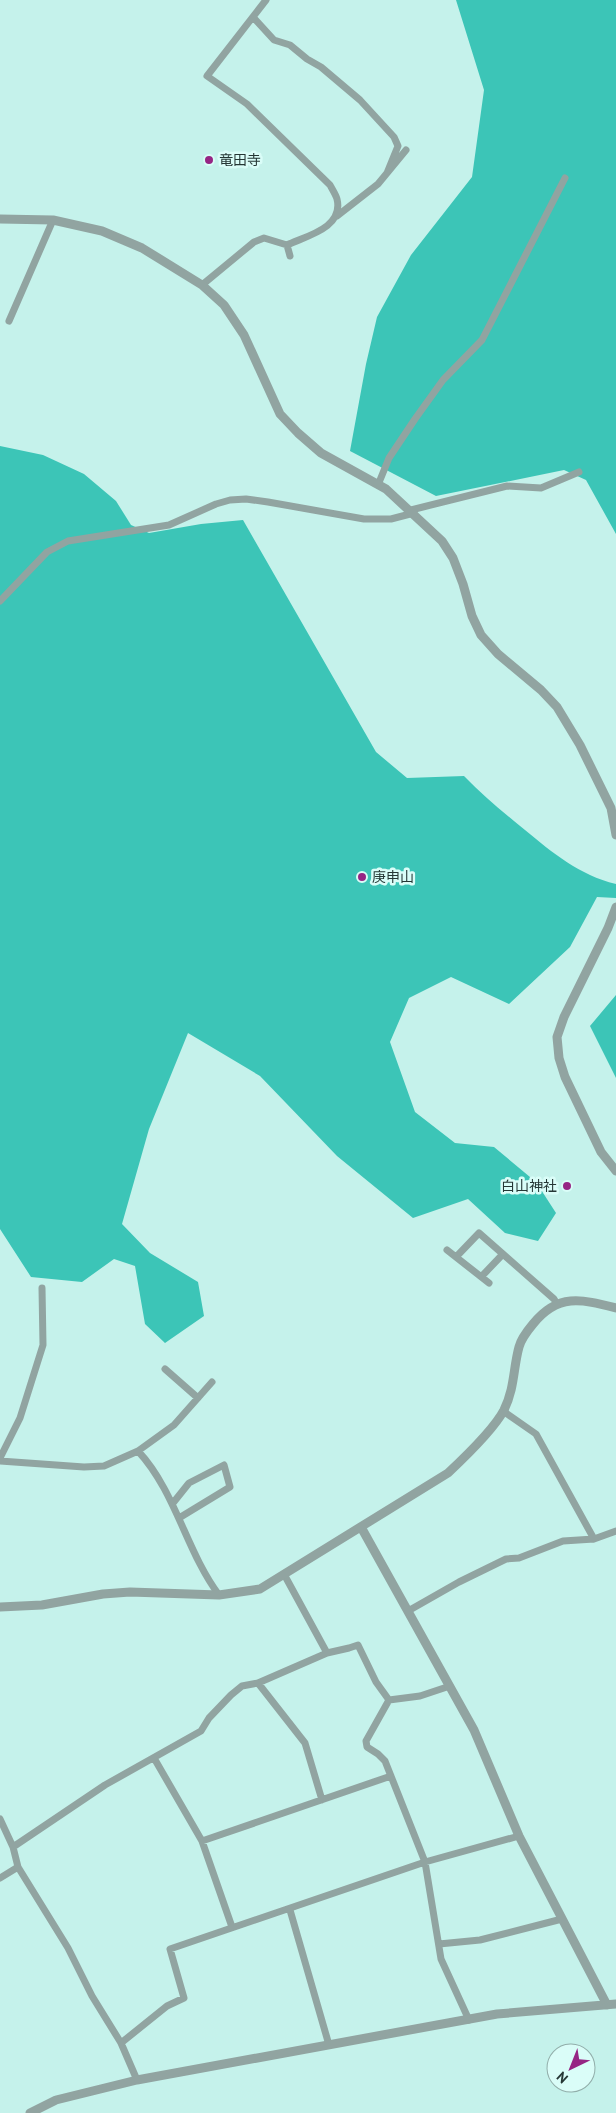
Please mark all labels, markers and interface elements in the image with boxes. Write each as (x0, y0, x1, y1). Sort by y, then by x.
place label: 竜田寺 (219, 151, 261, 169)
marker: 竜田寺 (203, 154, 215, 166)
place label: 庚申山 (372, 868, 414, 886)
marker: 庚申山 (356, 871, 368, 883)
place label: 白山神社 (501, 1177, 557, 1195)
marker: 白山神社 (561, 1180, 573, 1192)
north arrow (546, 2043, 596, 2093)
text: N (553, 2068, 572, 2087)

